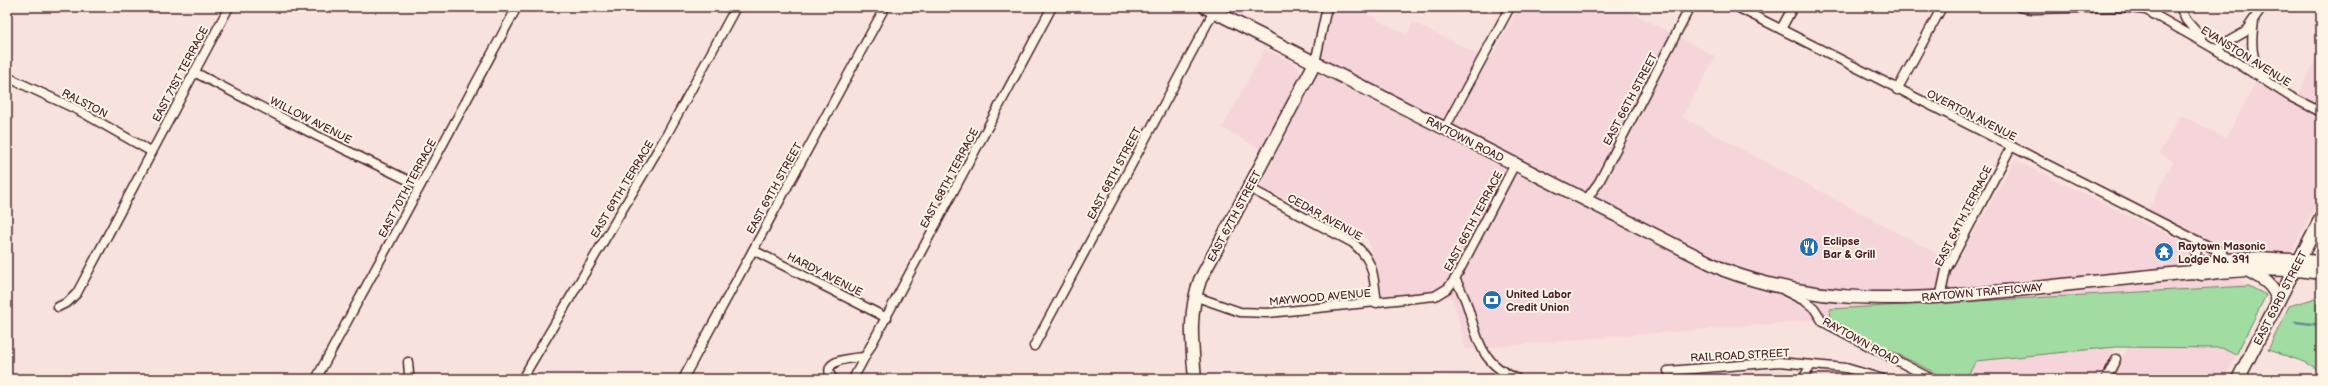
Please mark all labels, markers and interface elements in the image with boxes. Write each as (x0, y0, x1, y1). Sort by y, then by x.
street label: EVANSTON AVENUE (2198, 23, 2293, 89)
street label: EAST 71ST TERRACE (150, 24, 211, 124)
street label: EAST 66TH STREET (1601, 50, 1661, 148)
street label: RALSTON (60, 86, 110, 121)
street label: OVERTON AVENUE (1925, 87, 2019, 144)
street label: WILLOW AVENUE (268, 94, 354, 147)
street label: RAYTOWN ROAD (1424, 114, 1506, 165)
street label: EAST 68TH STREET (1085, 125, 1144, 222)
street label: EAST 68TH TERRACE (918, 126, 981, 230)
street label: EAST 70TH TERRACE (376, 137, 439, 240)
street label: EAST 69TH TERRACE (588, 138, 657, 240)
street label: EAST 69TH STREET (744, 140, 805, 236)
street label: EAST 64TH TERRACE (1932, 164, 1995, 269)
street label: EAST 67TH STREET (1205, 168, 1264, 264)
street label: EAST 66TH TERRACE (1441, 169, 1505, 274)
street label: CEDAR AVENUE (1285, 191, 1365, 243)
place label: Eclipse Bar & Grill (1823, 235, 1876, 261)
restaurant icon: Eclipse Bar & Grill (1798, 236, 1820, 258)
place label: Raytown Masonic Lodge No. 391 (2178, 240, 2266, 266)
temple icon: Raytown Masonic Lodge No. 391 (2153, 241, 2175, 263)
street label: EAST 63RD STREET (2251, 249, 2310, 348)
street label: HARDY AVENUE (785, 250, 865, 299)
street label: RAYTOWN TRAFFICWAY (1921, 281, 2044, 304)
street label: MAYWOOD AVENUE (1269, 287, 1372, 308)
place label: United Labor Credit Union (1506, 288, 1572, 314)
bank icon: United Labor Credit Union (1481, 289, 1503, 311)
street label: RAYTOWN ROAD (1820, 315, 1901, 368)
street label: RAILROAD STREET (1690, 346, 1791, 365)

